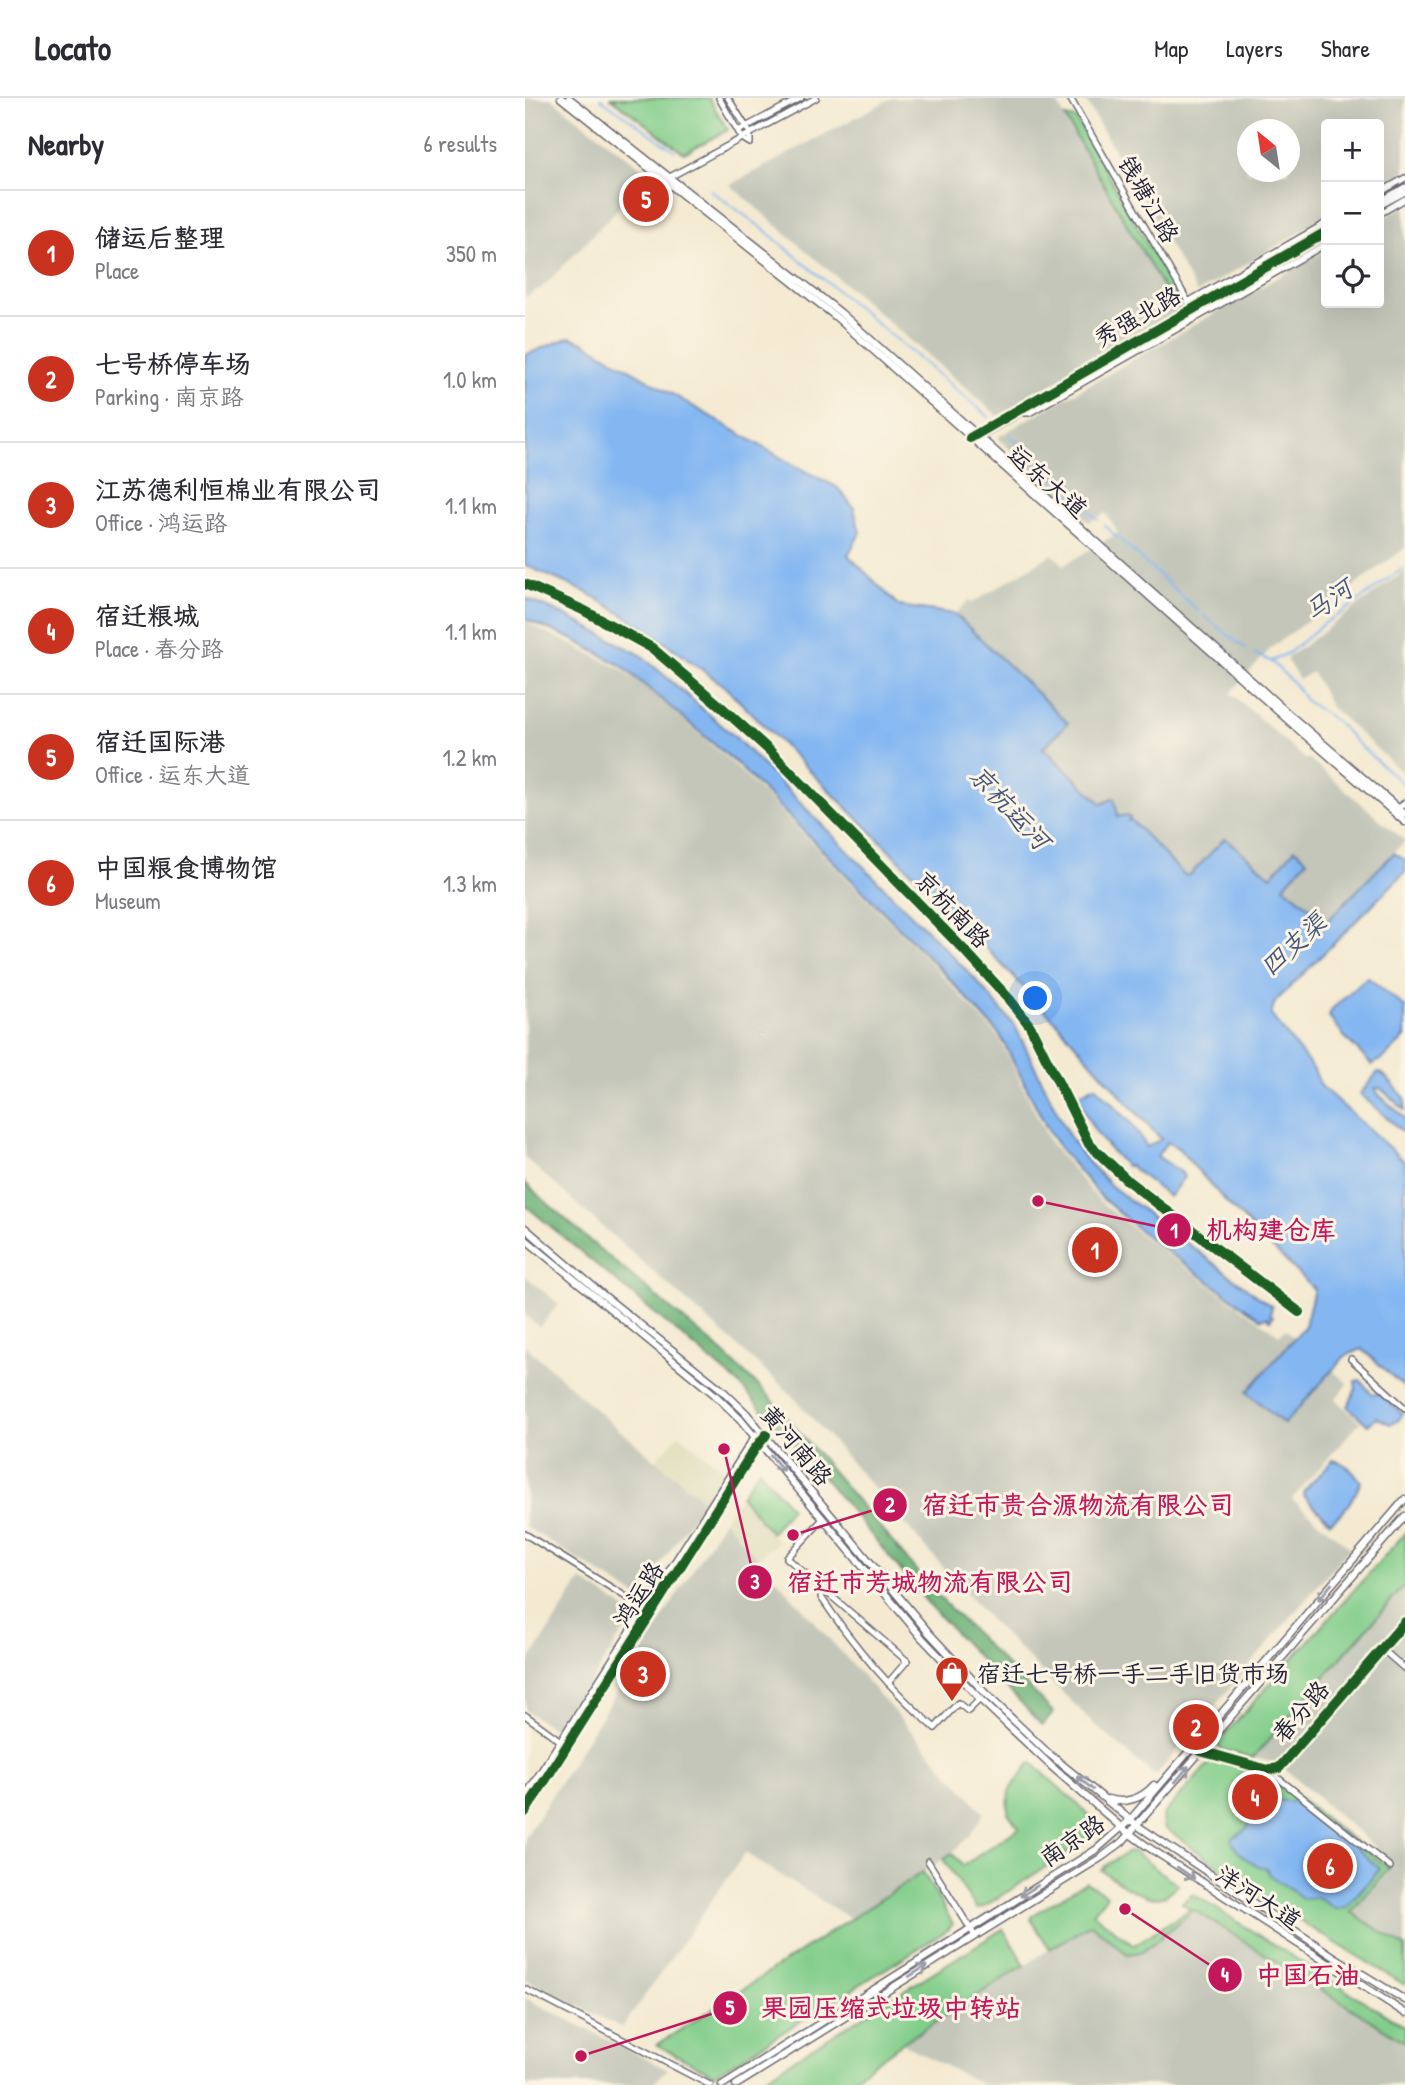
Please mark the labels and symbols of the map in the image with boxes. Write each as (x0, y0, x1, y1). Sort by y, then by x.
north arrow (1237, 119, 1300, 182)
street label: 钱塘江路 (1111, 149, 1187, 249)
pin: 5 (623, 173, 669, 225)
street label: 秀强北路 (1087, 278, 1187, 354)
street label: 运东大道 (1001, 437, 1095, 525)
water label: 马河 (1297, 568, 1363, 629)
water label: 京杭运河 (962, 757, 1061, 860)
street label: 京杭南路 (908, 863, 998, 955)
water label: 四支渠 (1252, 904, 1335, 983)
your location (1018, 981, 1052, 1015)
callout: 机构建仓库 (1157, 1207, 1350, 1254)
text: 机构建仓库 (1206, 1212, 1336, 1247)
text: 1 (1170, 1216, 1178, 1245)
pin: 1 (1072, 1224, 1118, 1276)
street label: 黄河南路 (754, 1398, 840, 1492)
one-way arrow (769, 1453, 785, 1471)
callout: 宿迁市贵合源物流有限公司 (873, 1482, 1248, 1529)
text: 宿迁市贵合源物流有限公司 (922, 1487, 1234, 1522)
text: 2 (885, 1490, 895, 1519)
street label: 鸿运路 (605, 1555, 671, 1633)
callout: 宿迁市芳城物流有限公司 (738, 1558, 1087, 1605)
text: 宿迁市芳城物流有限公司 (787, 1564, 1073, 1599)
text: 3 (750, 1567, 760, 1596)
one-way arrow (1317, 1583, 1332, 1601)
pin: 3 (620, 1648, 666, 1700)
shop icon: 宿迁七号桥一手二手旧货市场 (933, 1654, 971, 1703)
place label: 宿迁七号桥一手二手旧货市场 (977, 1657, 1289, 1689)
street label: 春分路 (1264, 1673, 1336, 1749)
pin: 2 (1173, 1701, 1219, 1753)
one-way arrow (1174, 1765, 1190, 1783)
pin: 4 (1232, 1771, 1278, 1823)
one-way arrow (1076, 1775, 1094, 1791)
street label: 南京路 (1033, 1807, 1111, 1873)
pin: 6 (1307, 1840, 1353, 1892)
street label: 洋河大道 (1210, 1857, 1308, 1937)
one-way arrow (1176, 1866, 1195, 1880)
one-way arrow (1020, 1885, 1040, 1899)
callout: 中国石油 (1207, 1951, 1374, 1998)
text: 中国石油 (1256, 1957, 1360, 1992)
text: 4 (1221, 1960, 1229, 1989)
one-way arrow (908, 1964, 928, 1978)
callout: 果园压缩式垃圾中转站 (712, 1984, 1035, 2031)
text: 果园压缩式垃圾中转站 (761, 1990, 1021, 2025)
text: 5 (726, 1993, 735, 2022)

